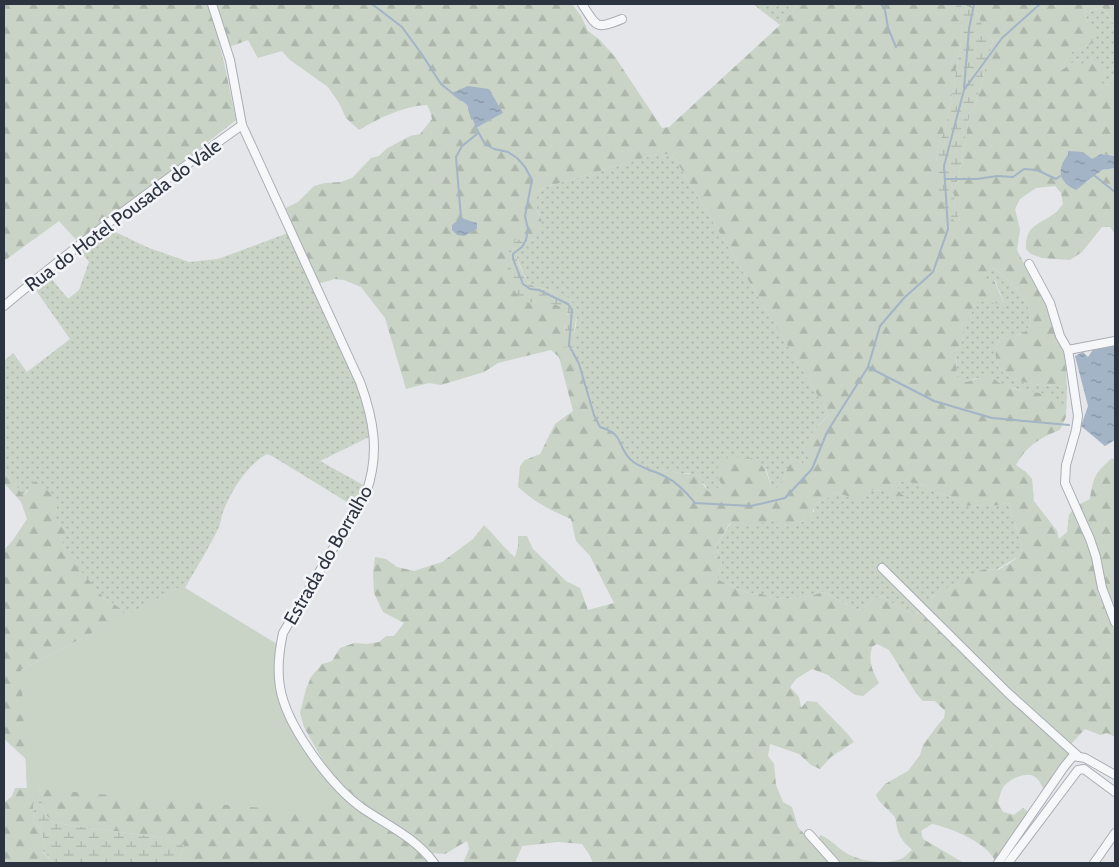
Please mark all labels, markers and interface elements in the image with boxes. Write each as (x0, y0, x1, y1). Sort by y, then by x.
street label: Rua do Hotel Pousada do Vale (20, 134, 226, 296)
street label: Estrada do Borralho (279, 481, 377, 629)

